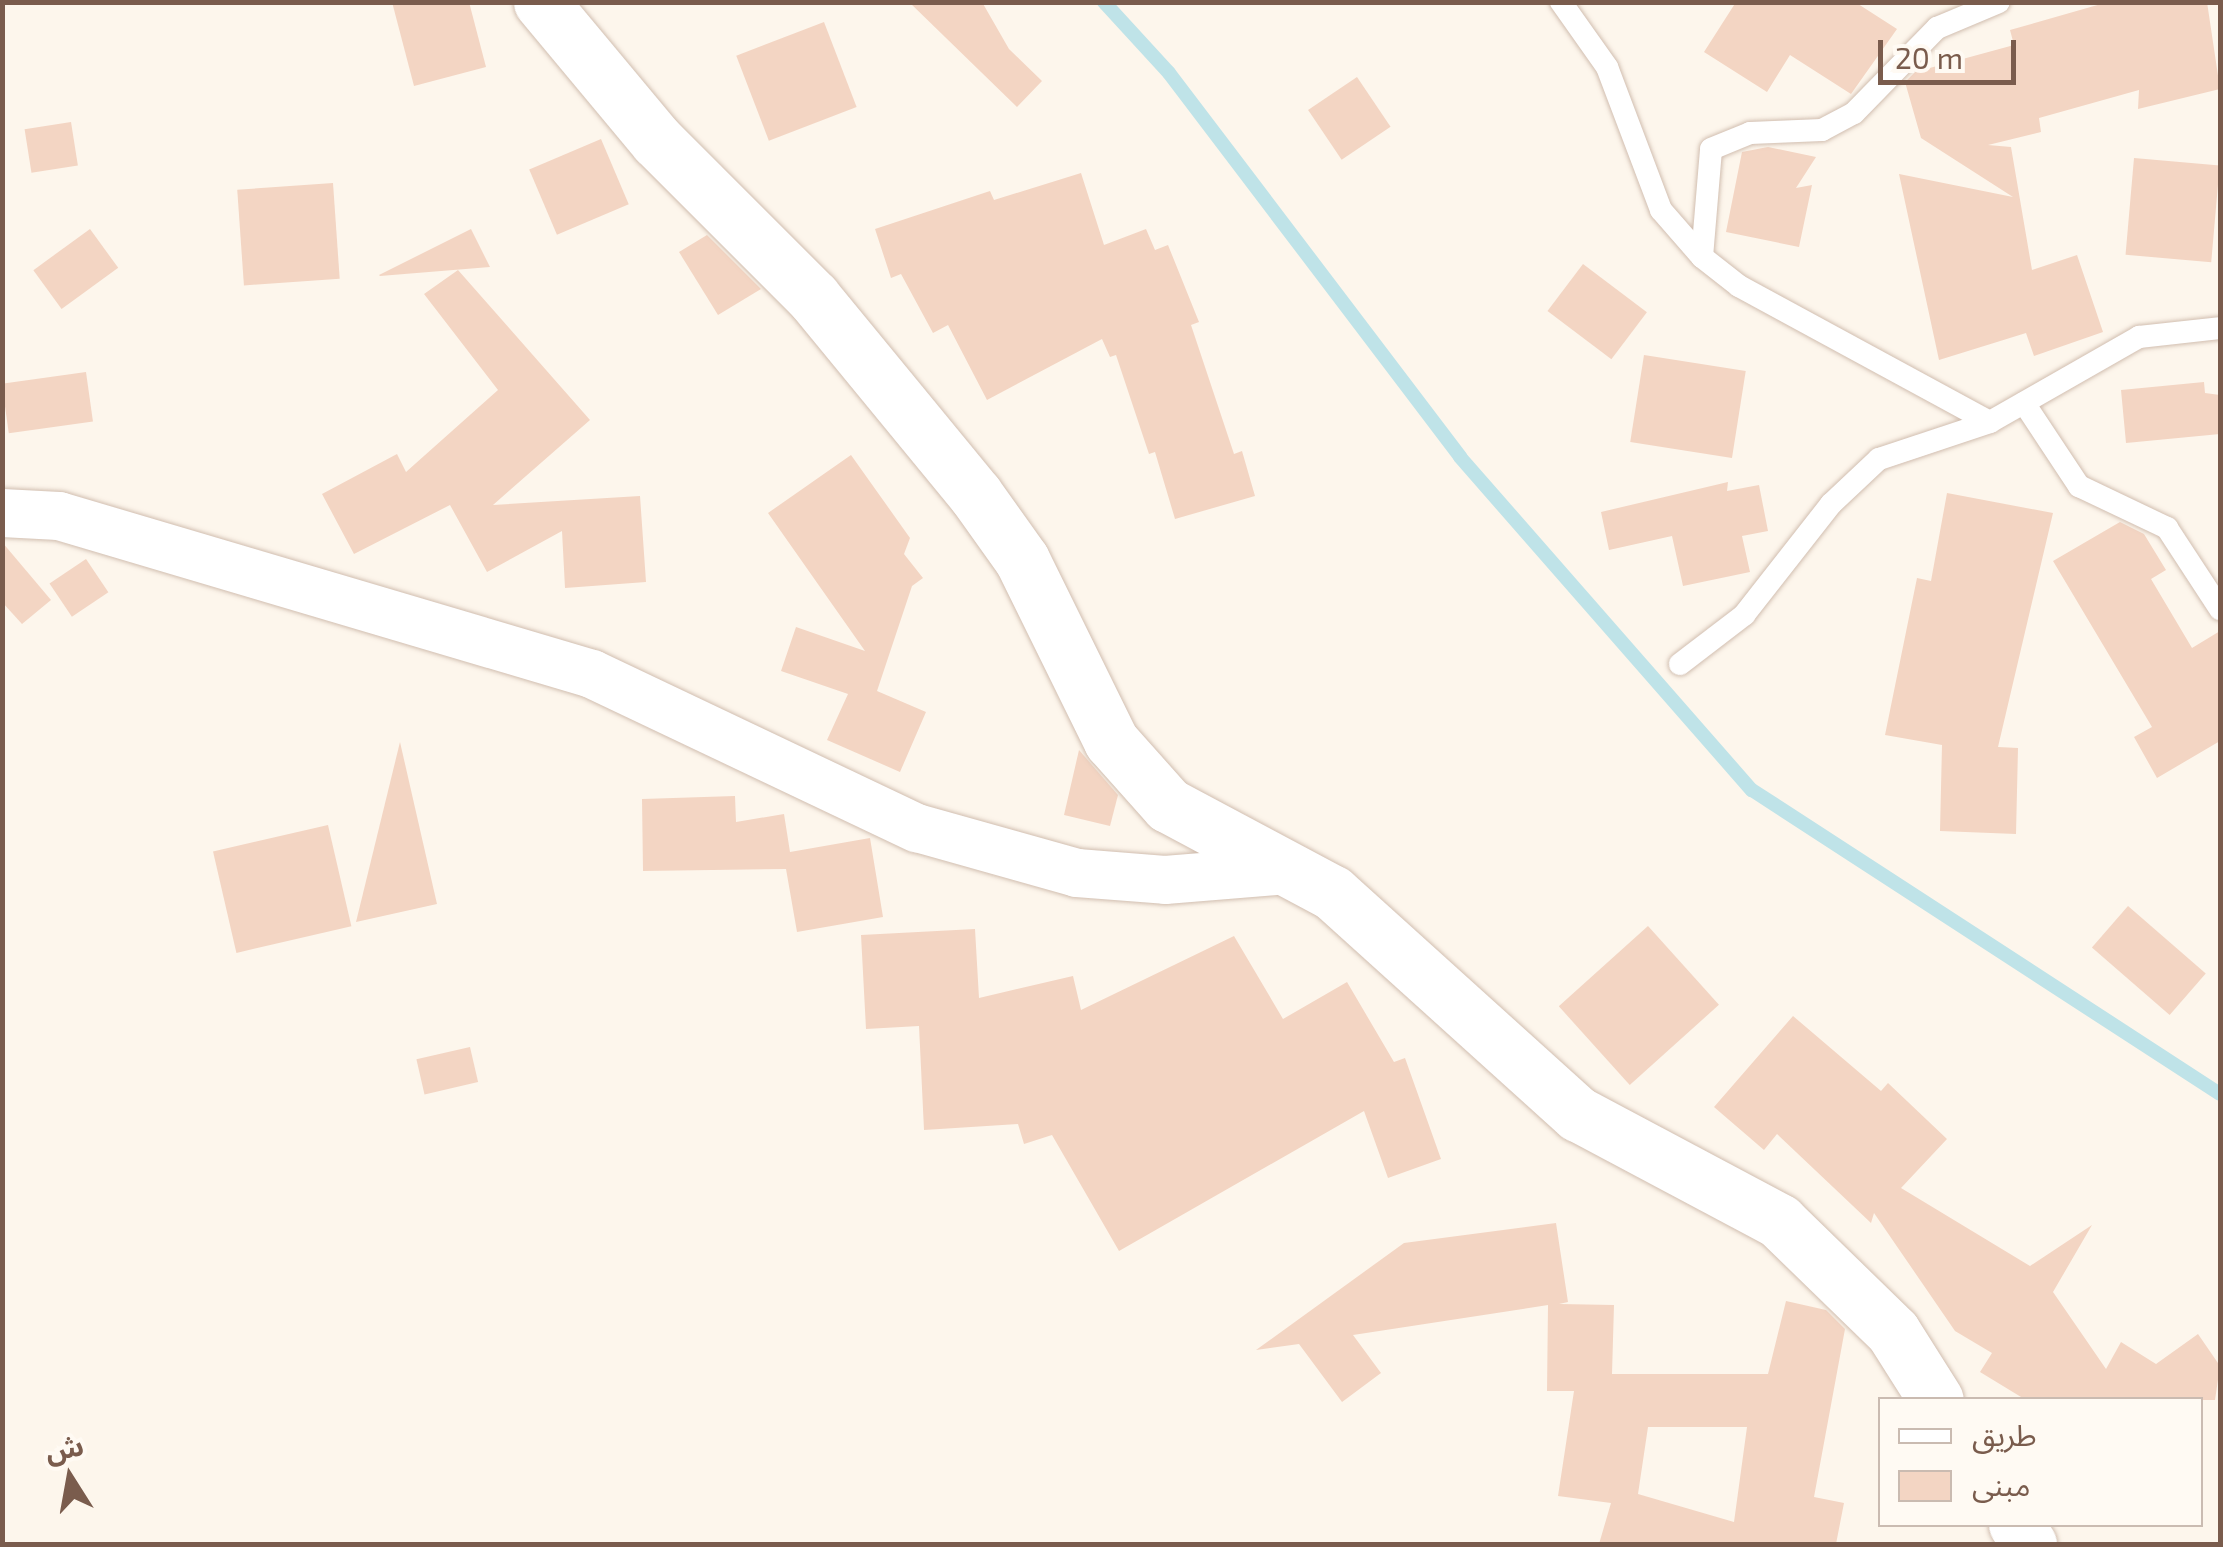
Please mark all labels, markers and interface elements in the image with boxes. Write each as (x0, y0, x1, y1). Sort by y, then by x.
scale bar (1883, 20, 2020, 82)
text: 20 m (1895, 39, 1963, 75)
legend (1878, 1397, 2203, 1527)
text: طريق (1972, 1416, 2037, 1452)
north arrow (20, 1427, 120, 1527)
text: ش (42, 1427, 86, 1468)
text: مبنى (1972, 1466, 2030, 1502)

